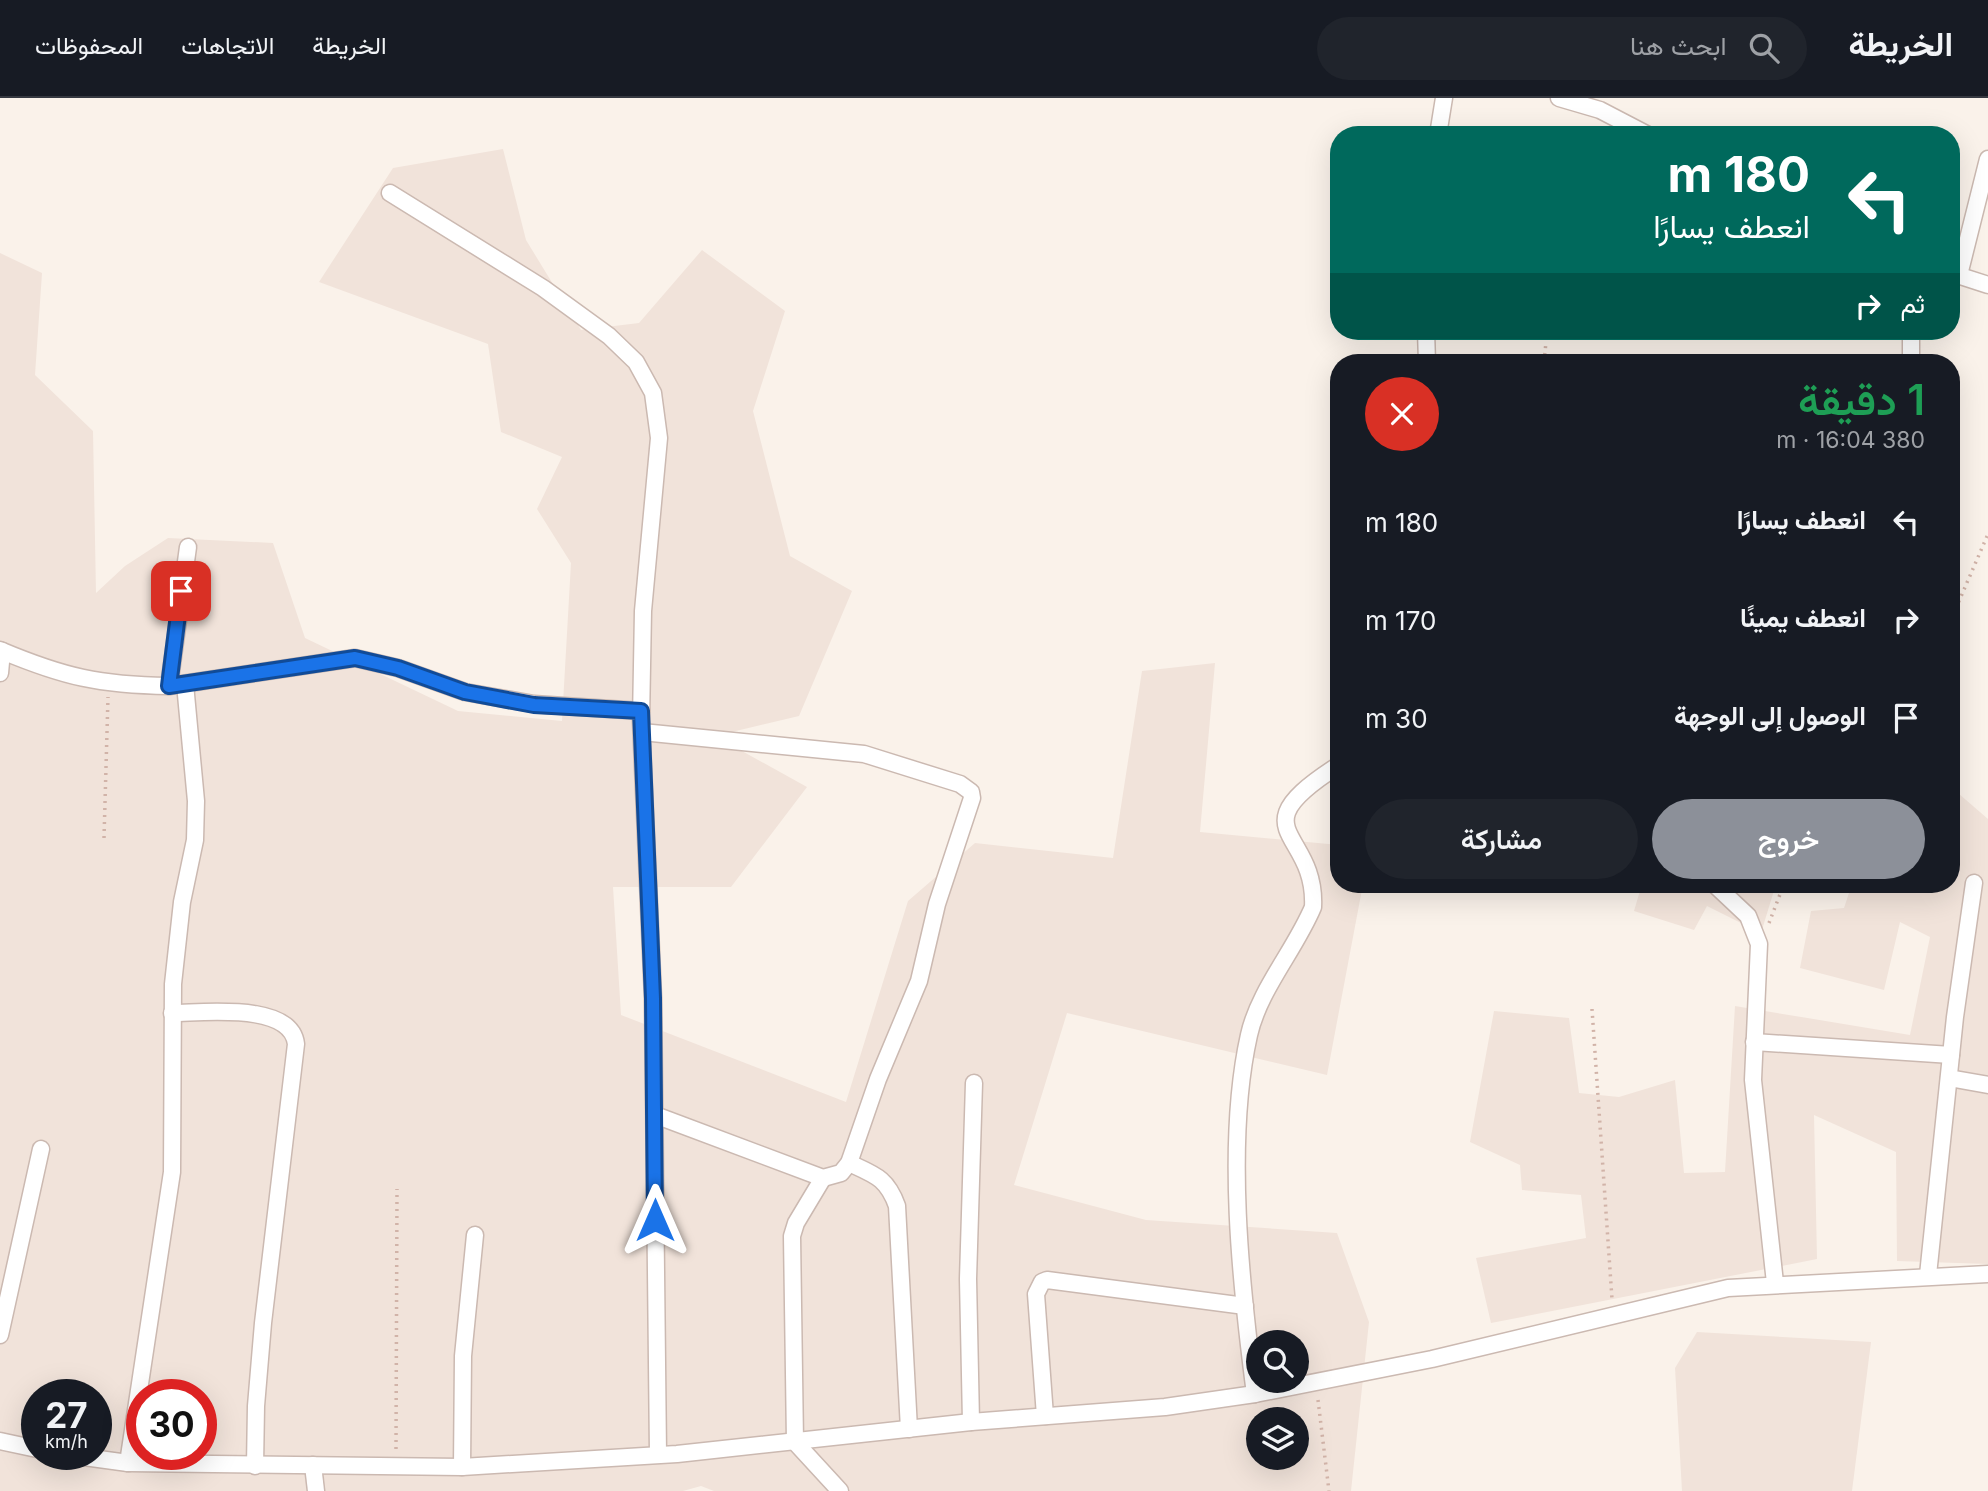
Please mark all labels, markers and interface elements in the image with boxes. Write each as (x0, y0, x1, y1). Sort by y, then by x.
search box (1317, 17, 1807, 80)
text: الخريطة (1849, 24, 1953, 64)
icon: search (1745, 29, 1783, 67)
text: ابحث هنا (1630, 30, 1727, 61)
text: المحفوظات (35, 31, 143, 60)
text: الاتجاهات (181, 31, 274, 60)
text: الخريطة (312, 31, 387, 60)
text: 180 m (1668, 145, 1810, 204)
icon: left (1834, 154, 1925, 245)
text: انعطف يسارًا (1653, 207, 1810, 246)
icon: right (1849, 287, 1887, 325)
text: ثم (1901, 288, 1925, 319)
text: 1 دقيقة (1798, 374, 1925, 425)
button: close (1365, 377, 1439, 451)
text: 380 m · 16:04 (1776, 426, 1925, 454)
icon: left (1887, 503, 1925, 541)
text: انعطف يسارًا (1737, 504, 1866, 535)
text: 180 m (1365, 507, 1438, 538)
pin (151, 561, 211, 621)
icon: arrive (162, 572, 200, 610)
icon: right (1887, 601, 1925, 639)
text: انعطف يمينًا (1740, 602, 1866, 633)
text: 170 m (1365, 605, 1436, 636)
icon: arrive (1887, 699, 1925, 737)
text: الوصول إلى الوجهة (1674, 700, 1866, 731)
text: 30 m (1365, 703, 1428, 734)
button: مشاركة (1365, 799, 1638, 879)
button: خروج (1652, 799, 1925, 879)
position arrow (618, 1183, 692, 1257)
map controls (1246, 1330, 1309, 1470)
button: search (1246, 1330, 1309, 1393)
speed limit sign: 30 (126, 1379, 217, 1470)
text: 27 (45, 1394, 88, 1436)
button: layers (1246, 1407, 1309, 1470)
text: km/h (45, 1431, 88, 1452)

